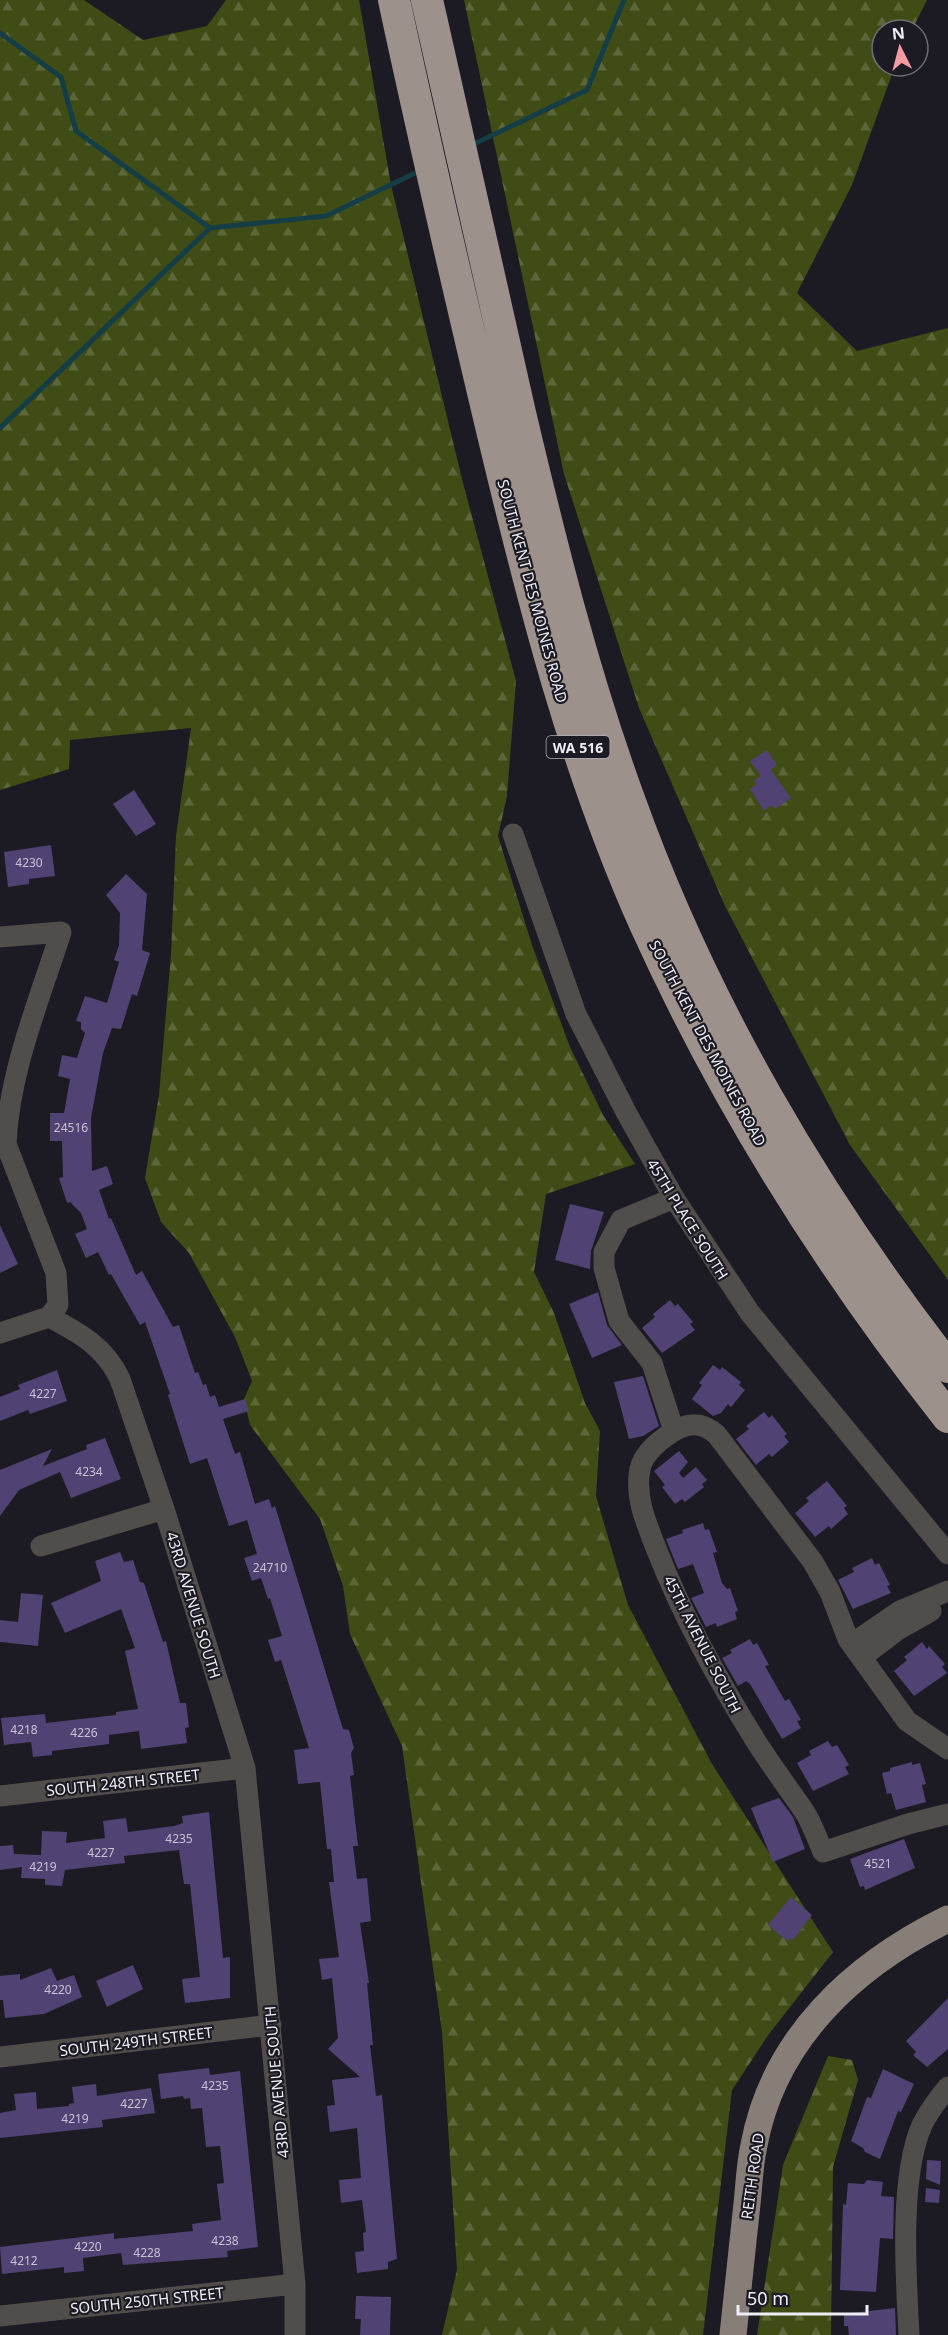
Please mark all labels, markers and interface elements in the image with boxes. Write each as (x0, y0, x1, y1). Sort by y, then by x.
north arrow (870, 18, 930, 78)
text: N (891, 21, 906, 45)
street label: SOUTH KENT DES MOINES ROAD (494, 477, 573, 705)
road number: WA 516 (546, 736, 610, 758)
house number: 4230 (15, 854, 43, 871)
street label: SOUTH KENT DES MOINES ROAD (645, 937, 771, 1150)
house number: 24516 (54, 1119, 88, 1136)
street label: 45TH PLACE SOUTH (643, 1155, 733, 1283)
house number: 4227 (29, 1385, 57, 1402)
house number: 4234 (75, 1463, 103, 1480)
street label: 43RD AVENUE SOUTH (162, 1529, 226, 1681)
house number: 24710 (253, 1559, 287, 1576)
street label: 45TH AVENUE SOUTH (660, 1572, 746, 1716)
house number: 4218 (10, 1721, 38, 1738)
house number: 4226 (70, 1724, 98, 1741)
street label: SOUTH 248TH STREET (45, 1764, 201, 1800)
house number: 4235 (165, 1830, 193, 1847)
house number: 4227 (87, 1844, 115, 1861)
house number: 4521 (864, 1855, 892, 1872)
house number: 4219 (29, 1858, 57, 1875)
house number: 4220 (44, 1981, 72, 1998)
street label: 43RD AVENUE SOUTH (259, 2005, 293, 2159)
street label: SOUTH 249TH STREET (58, 2022, 214, 2060)
house number: 4235 (201, 2077, 229, 2094)
house number: 4227 (120, 2095, 148, 2112)
house number: 4219 (61, 2110, 89, 2127)
street label: REITH ROAD (736, 2131, 768, 2221)
house number: 4238 (211, 2232, 239, 2249)
house number: 4220 (74, 2238, 102, 2255)
house number: 4228 (133, 2244, 161, 2261)
house number: 4212 (10, 2252, 38, 2269)
scale bar (738, 2278, 867, 2316)
street label: SOUTH 250TH STREET (69, 2282, 225, 2318)
text: 50 m (747, 2286, 789, 2310)

